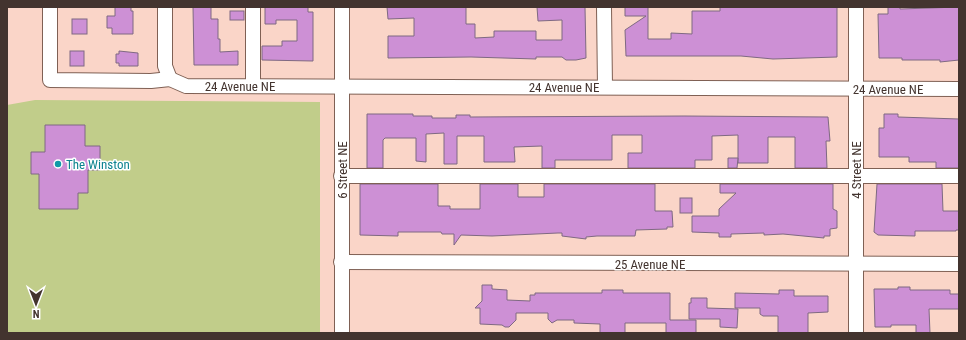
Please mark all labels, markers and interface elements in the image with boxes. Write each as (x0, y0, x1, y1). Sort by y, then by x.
street label: 24 Avenue NE (205, 79, 275, 94)
street label: 24 Avenue NE (529, 80, 599, 95)
street label: 24 Avenue NE (853, 82, 923, 97)
street label: 6 Street NE (335, 141, 350, 199)
street label: 4 Street NE (849, 141, 864, 199)
place label: The Winston (66, 157, 130, 172)
marker: The Winston (53, 159, 63, 169)
street label: 25 Avenue NE (615, 257, 685, 272)
north arrow (16, 284, 56, 324)
text: N (32, 307, 39, 320)

